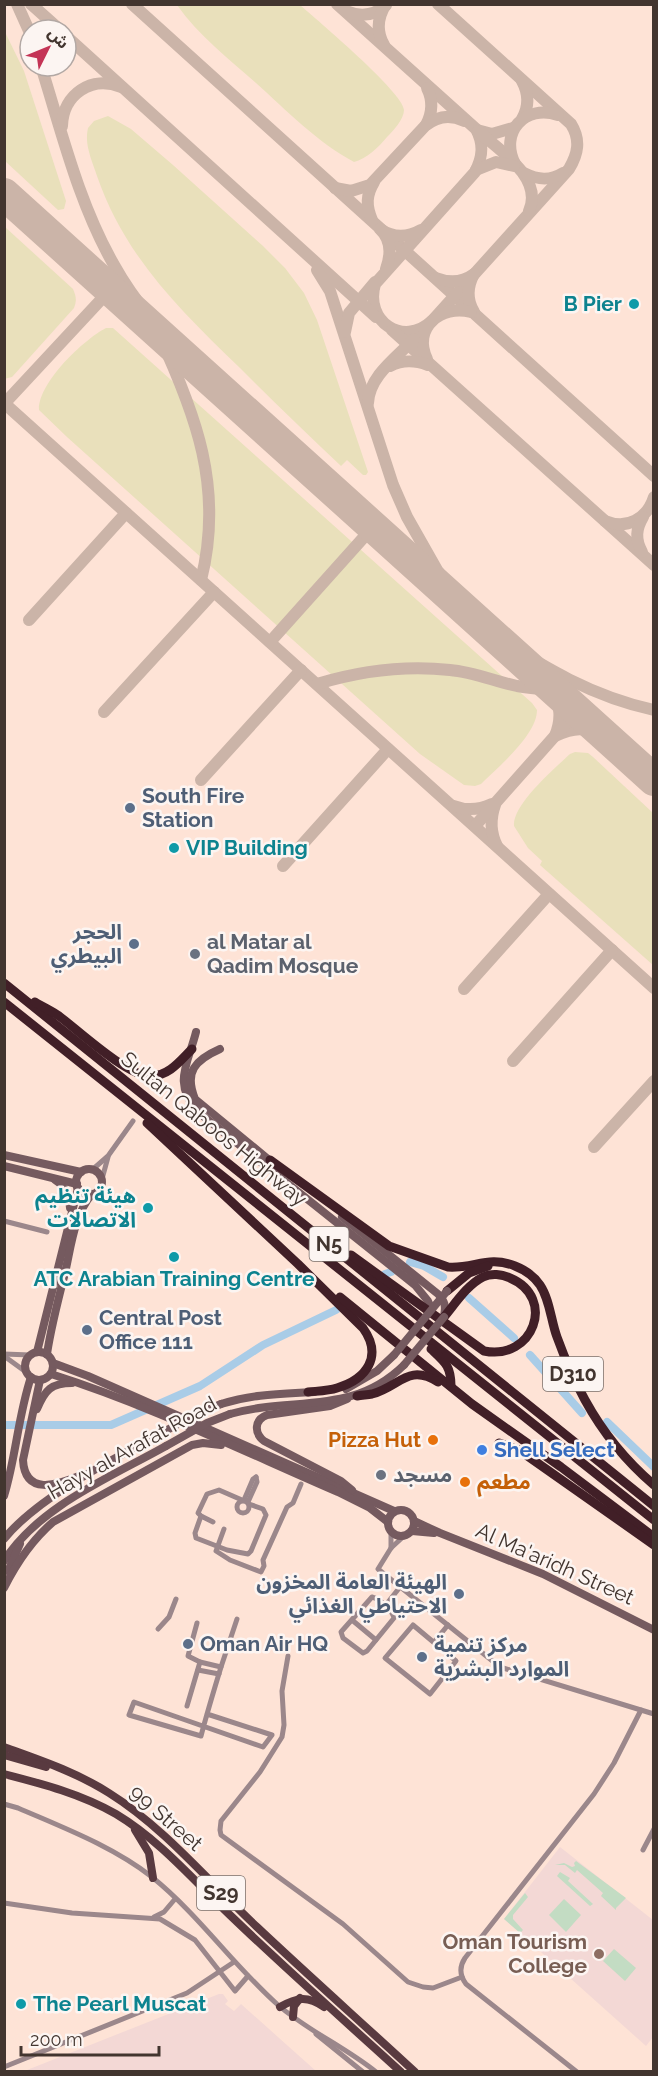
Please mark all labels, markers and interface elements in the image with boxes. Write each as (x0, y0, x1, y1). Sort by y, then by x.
north arrow (18, 18, 78, 78)
text: ش (44, 24, 73, 53)
place label: B Pier (564, 291, 622, 316)
marker: B Pier (627, 297, 641, 311)
place label: South Fire Station (142, 783, 245, 832)
marker: South Fire Station (123, 801, 137, 815)
place label: VIP Building (186, 835, 308, 860)
marker: VIP Building (167, 841, 181, 855)
place label: الحجر البيطري (51, 919, 122, 973)
place label: al Matar al Qadim Mosque (207, 929, 359, 978)
marker: الحجر البيطري (127, 937, 141, 951)
marker: al Matar al Qadim Mosque (188, 947, 202, 961)
street label: Sultan Qaboos Highway (116, 1046, 312, 1211)
place label: هيئة تنظيم الاتصالات (35, 1183, 136, 1232)
marker: هيئة تنظيم الاتصالات (141, 1201, 155, 1215)
road number: N5 (310, 1227, 348, 1261)
marker: ATC Arabian Training Centre (167, 1250, 181, 1264)
place label: ATC Arabian Training Centre (34, 1266, 315, 1291)
place label: Central Post Office 111 (99, 1305, 222, 1354)
marker: Central Post Office 111 (80, 1323, 94, 1337)
road number: D310 (543, 1357, 603, 1391)
street label: Hayy al Arafat Road (43, 1391, 221, 1504)
place label: Pizza Hut (328, 1427, 421, 1452)
marker: Pizza Hut (426, 1433, 440, 1447)
place label: Shell Select (494, 1437, 614, 1462)
marker: Shell Select (475, 1443, 489, 1457)
place label: مسجد (393, 1462, 452, 1487)
marker: مسجد (374, 1468, 388, 1482)
place label: مطعم (477, 1469, 531, 1497)
marker: مطعم (458, 1475, 472, 1489)
street label: Al Ma'aridh Street (472, 1517, 638, 1610)
place label: الهيئة العامة المخزون الاحتياطي الغذائي (256, 1569, 447, 1623)
marker: الهيئة العامة المخزون الاحتياطي الغذائي (452, 1587, 466, 1601)
place label: Oman Air HQ (200, 1631, 328, 1656)
place label: مركز تنمية الموارد البشرية (434, 1632, 569, 1681)
marker: Oman Air HQ (181, 1637, 195, 1651)
marker: مركز تنمية الموارد البشرية (415, 1650, 429, 1664)
street label: 99 Street (125, 1779, 208, 1856)
road number: S29 (197, 1876, 245, 1910)
place label: Oman Tourism College (442, 1929, 587, 1978)
marker: Oman Tourism College (592, 1947, 606, 1961)
place label: The Pearl Muscat (33, 1991, 206, 2016)
marker: The Pearl Muscat (14, 1997, 28, 2011)
scale bar (21, 2019, 159, 2057)
text: 200 m (30, 2029, 83, 2050)

